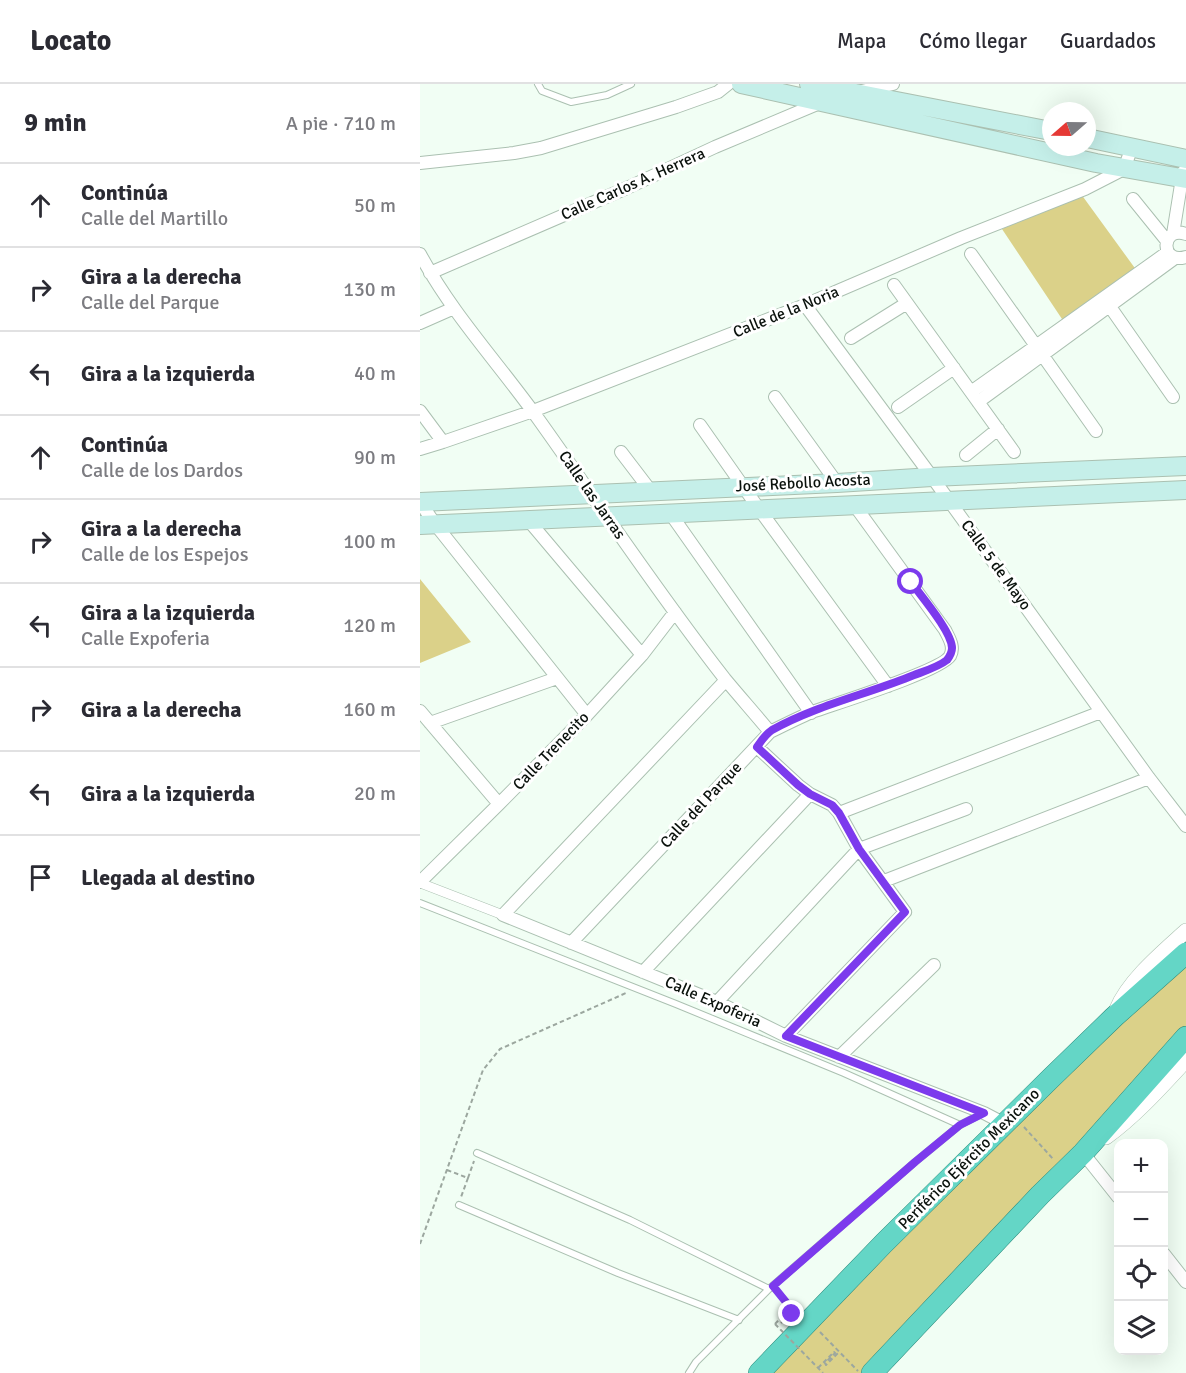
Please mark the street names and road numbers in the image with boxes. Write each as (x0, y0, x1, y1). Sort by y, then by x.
street label: Calle Carlos A. Herrera (558, 143, 708, 225)
street label: Calle de la Noria (730, 282, 842, 342)
street label: Calle las Jarras (554, 447, 630, 543)
street label: José Rebollo Acosta (735, 469, 871, 497)
street label: Calle 5 de Mayo (957, 516, 1035, 614)
street label: Calle Trenecito (509, 708, 593, 794)
street label: Calle del Parque (656, 758, 746, 852)
street label: Calle Expoferia (662, 972, 764, 1032)
street label: Periférico Ejército Mexicano (894, 1084, 1044, 1234)

